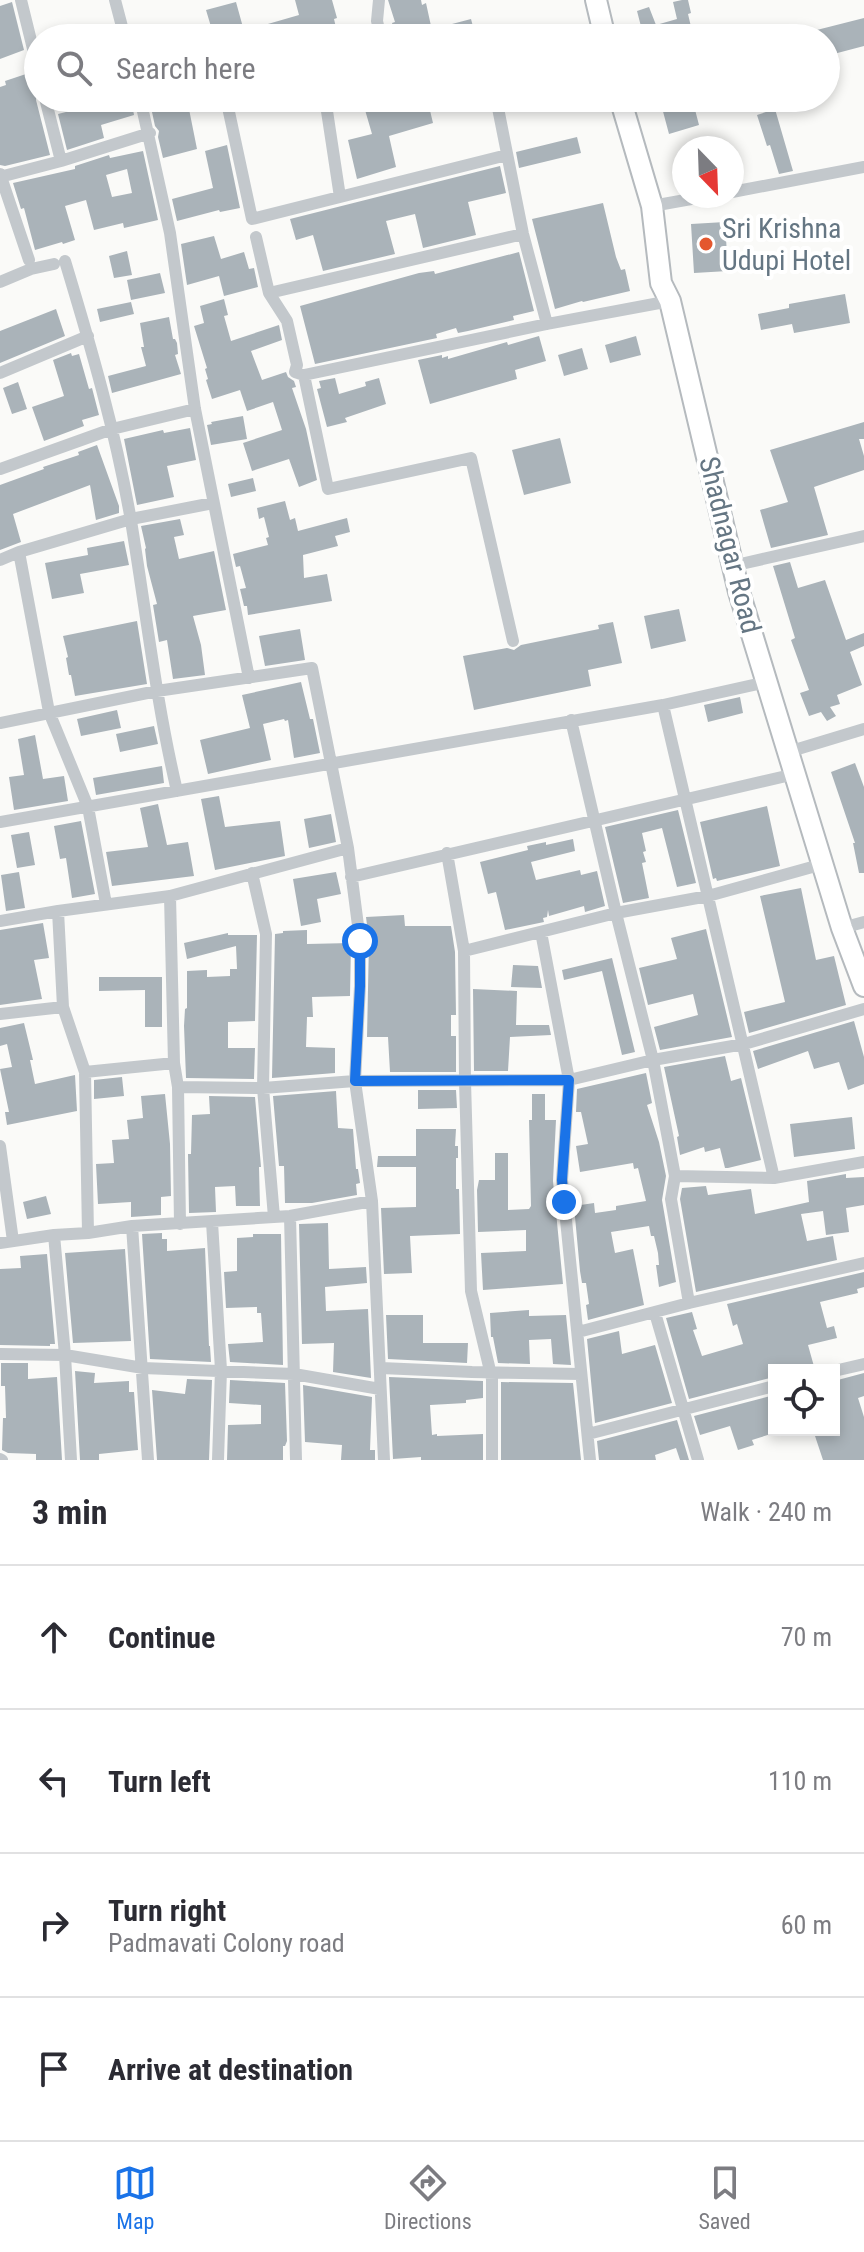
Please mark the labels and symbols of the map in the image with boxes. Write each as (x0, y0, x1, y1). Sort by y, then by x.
north arrow (672, 136, 744, 208)
place label: Sri Krishna Udupi Hotel (722, 212, 851, 277)
marker: Sri Krishna Udupi Hotel (697, 235, 715, 253)
street label: Shadnagar Road (692, 453, 768, 637)
route start (342, 923, 378, 959)
route end (546, 1184, 582, 1220)

